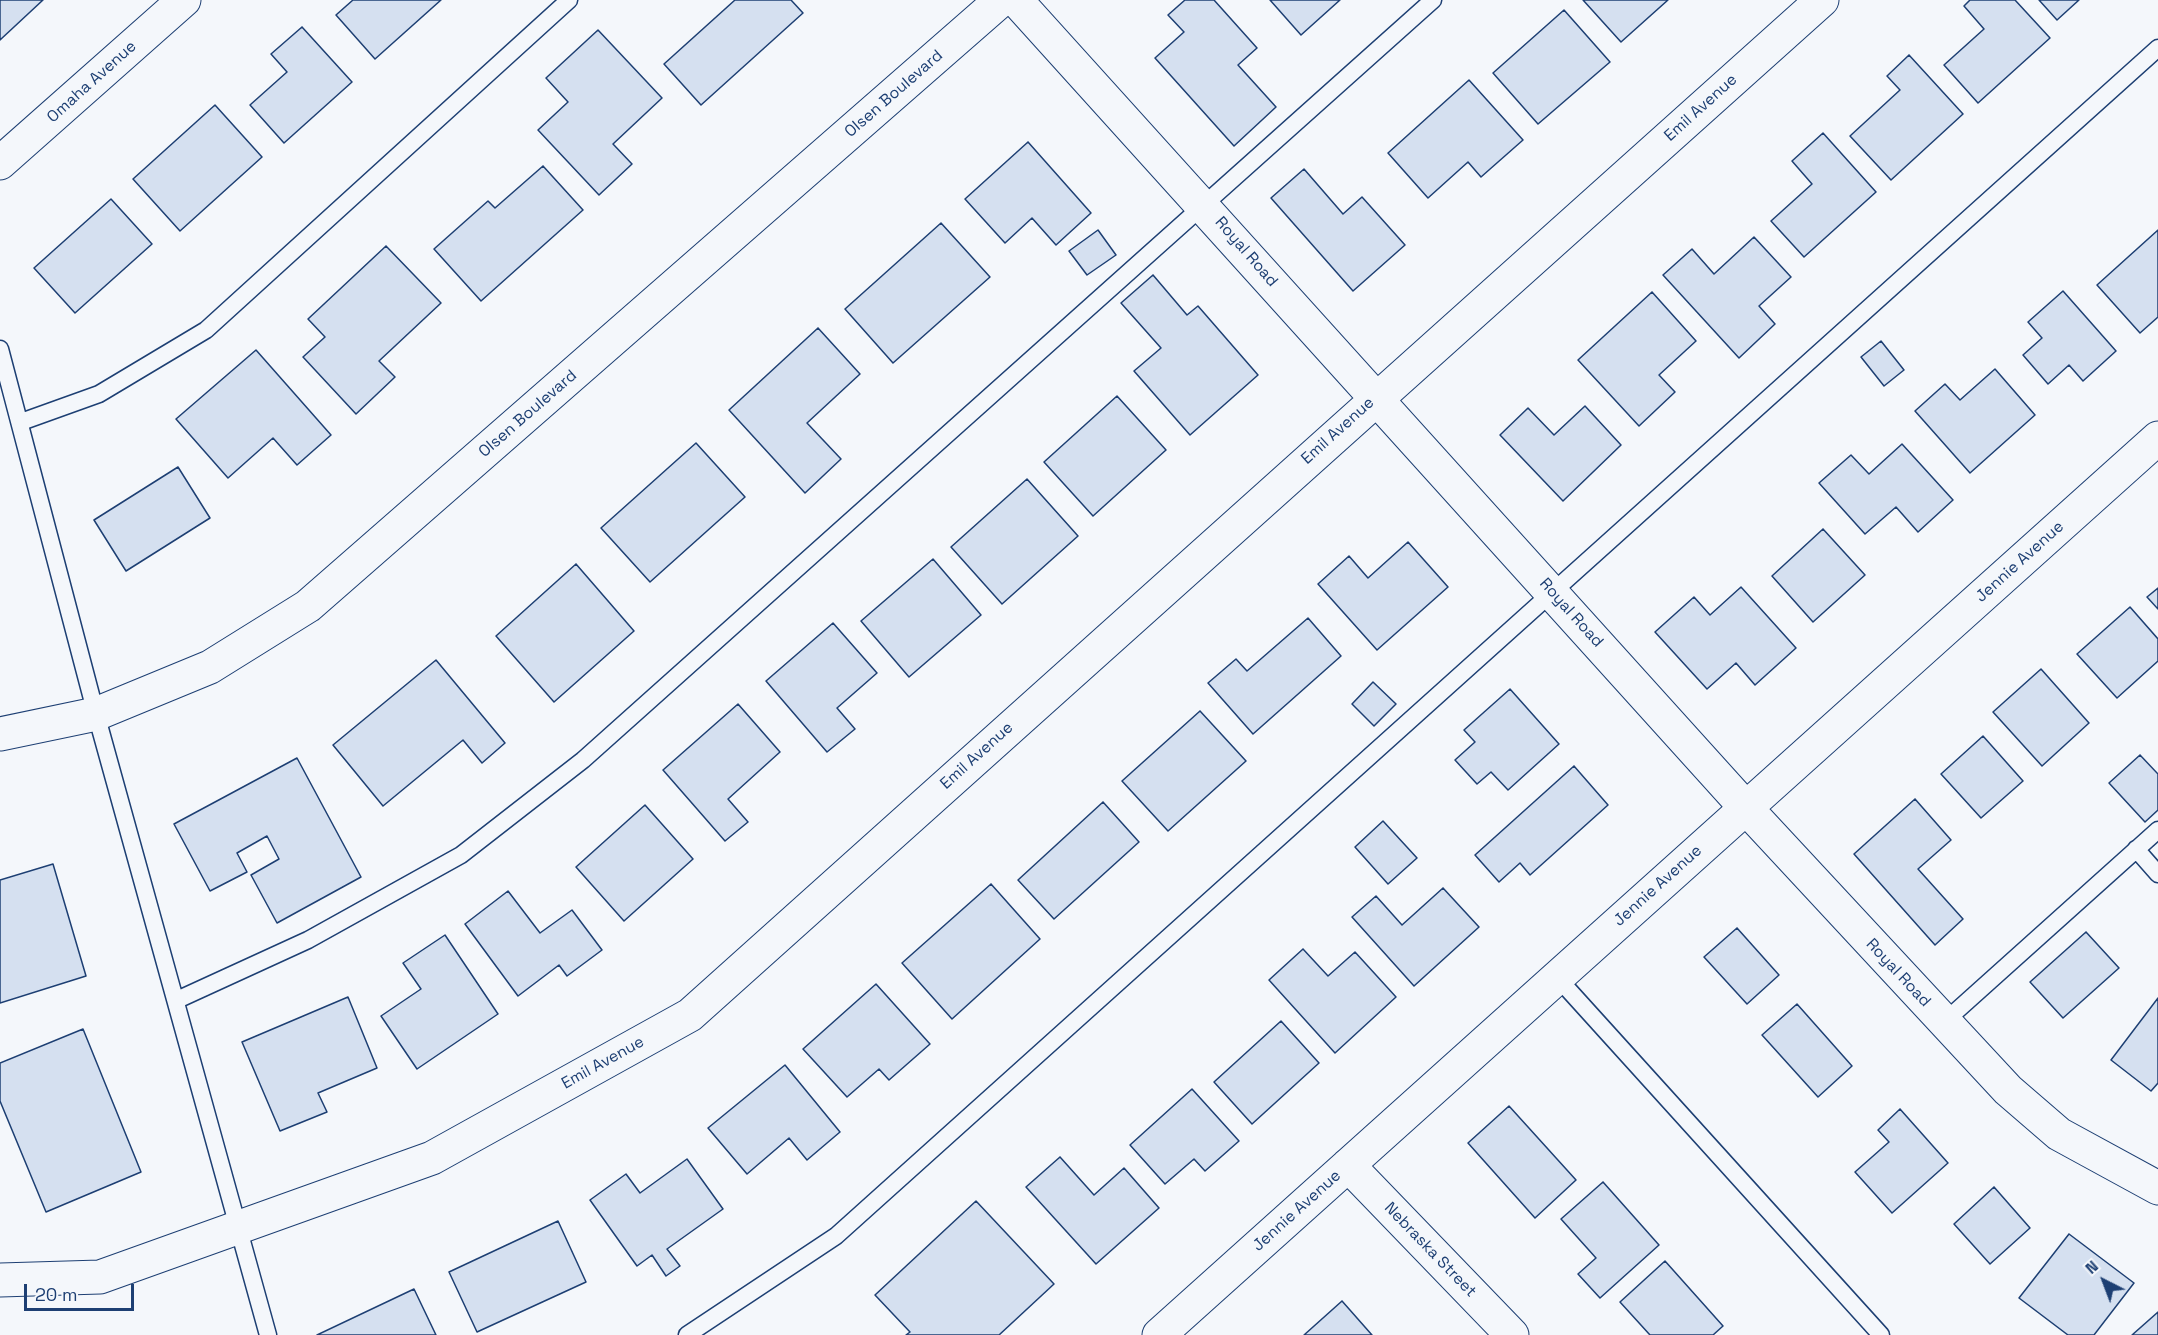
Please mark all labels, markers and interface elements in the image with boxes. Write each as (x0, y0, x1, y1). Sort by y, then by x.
street label: Omaha Avenue (43, 37, 141, 127)
street label: Olsen Boulevard (841, 46, 947, 142)
street label: Emil Avenue (1661, 70, 1741, 146)
street label: Royal Road (1210, 213, 1282, 291)
street label: Olsen Boulevard (475, 366, 581, 462)
street label: Emil Avenue (1298, 393, 1378, 469)
street label: Jennie Avenue (1972, 517, 2068, 607)
street label: Royal Road (1535, 575, 1607, 651)
street label: Emil Avenue (937, 718, 1017, 794)
street label: Jennie Avenue (1610, 841, 1706, 931)
street label: Royal Road (1862, 935, 1934, 1011)
street label: Emil Avenue (558, 1032, 648, 1094)
street label: Jennie Avenue (1249, 1166, 1345, 1256)
street label: Nebraska Street (1380, 1199, 1480, 1301)
north arrow (2074, 1251, 2134, 1311)
text: N (2081, 1256, 2103, 1279)
scale bar (27, 1272, 136, 1310)
text: 20 m (35, 1283, 78, 1306)

